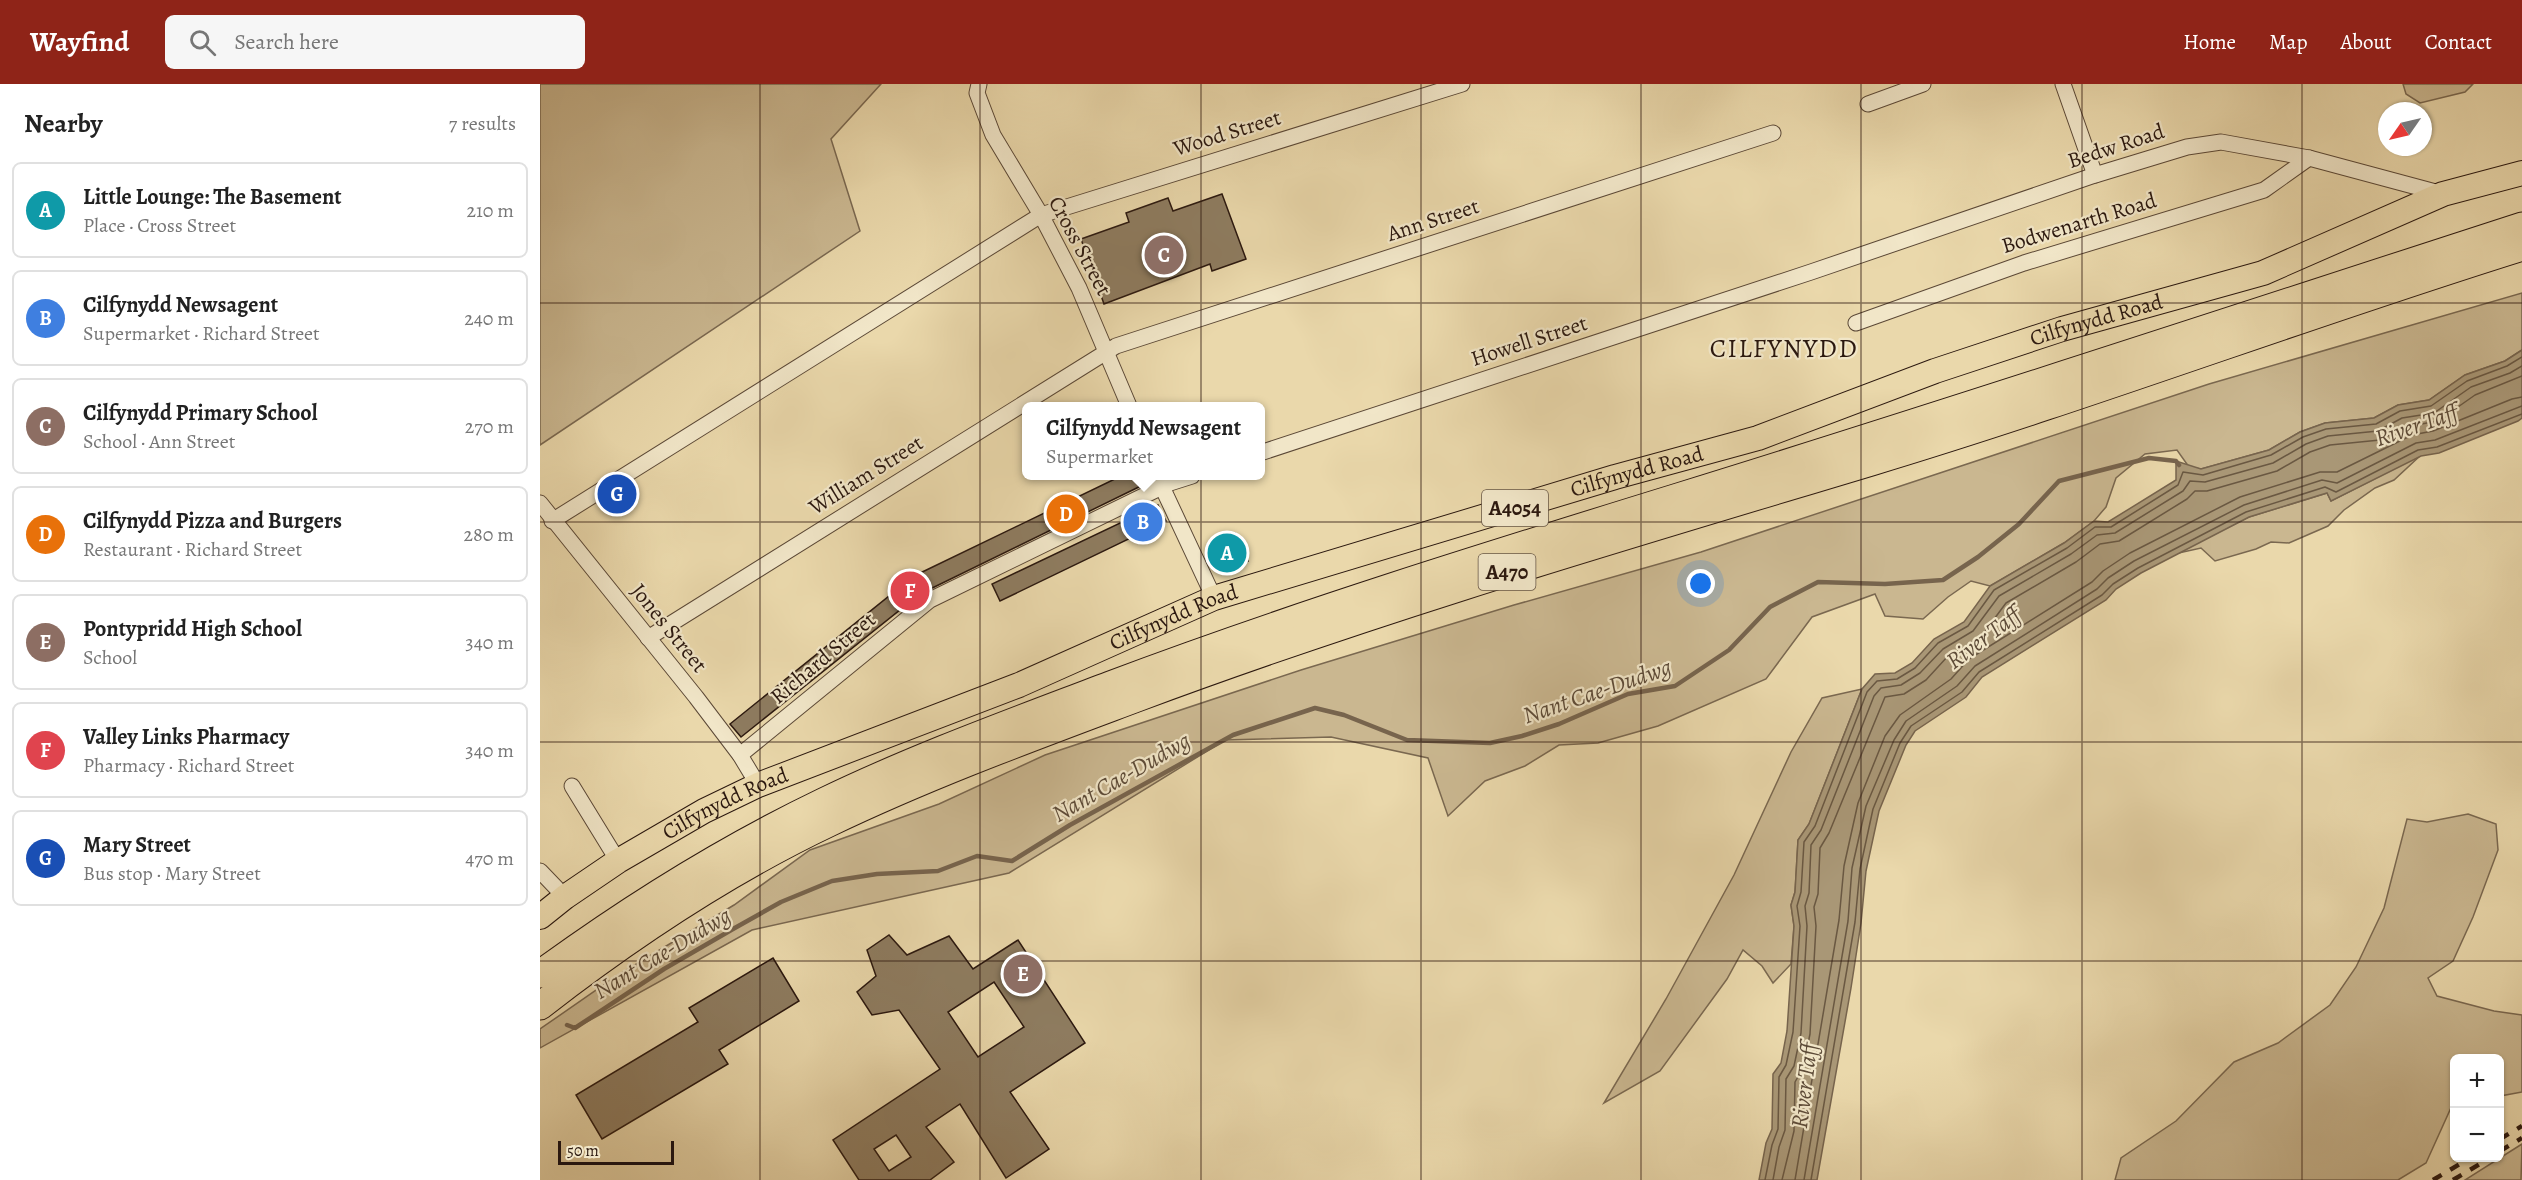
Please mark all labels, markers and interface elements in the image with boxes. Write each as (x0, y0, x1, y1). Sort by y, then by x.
search box (165, 15, 585, 69)
text: Wayfind (30, 23, 129, 61)
icon: search (186, 26, 219, 59)
text: Search here (234, 27, 339, 57)
text: Home (2183, 28, 2236, 56)
text: Map (2269, 28, 2307, 56)
text: About (2340, 28, 2392, 56)
text: Contact (2425, 28, 2492, 56)
street label: Wood Street (1169, 102, 1284, 164)
north arrow (2378, 102, 2432, 156)
text: Nearby (24, 106, 103, 141)
text: 7 results (449, 110, 516, 137)
street label: Bedw Road (2064, 116, 2168, 176)
text: Little Lounge: The Basement (83, 182, 342, 212)
street label: Bodwenarth Road (1998, 185, 2160, 261)
street label: Cross Street (1041, 191, 1119, 301)
street label: Ann Street (1382, 191, 1483, 249)
text: A (39, 197, 52, 224)
text: 210 m (466, 197, 514, 224)
text: Place · Cross Street (83, 212, 236, 239)
pin: C (1144, 232, 1184, 278)
street label: Cilfynydd Road (2026, 287, 2166, 354)
text: Cilfynydd Newsagent (83, 290, 278, 320)
text: B (39, 305, 52, 332)
text: 240 m (464, 305, 514, 332)
street label: Howell Street (1467, 308, 1591, 374)
text: Supermarket · Richard Street (83, 320, 320, 347)
district label: CILFYNYDD (1710, 331, 1858, 366)
water label: River Taff (2370, 394, 2466, 454)
text: Cilfynydd Primary School (83, 398, 317, 428)
popup (1022, 402, 1265, 480)
text: C (39, 413, 52, 440)
text: 270 m (465, 413, 514, 440)
text: Cilfynydd Newsagent (1046, 413, 1241, 443)
text: School · Ann Street (83, 428, 235, 455)
street label: William Street (802, 428, 929, 523)
street label: Cilfynydd Road (1567, 439, 1707, 505)
text: Supermarket (1046, 443, 1153, 470)
pin: G (598, 472, 637, 516)
road number: A4054 (1482, 490, 1548, 526)
pin: D (1046, 492, 1086, 536)
pin: B (1124, 500, 1162, 544)
text: Cilfynydd Pizza and Burgers (83, 506, 342, 536)
text: D (39, 521, 52, 548)
text: 280 m (464, 521, 514, 548)
pin: A (1208, 530, 1246, 576)
text: Restaurant · Richard Street (83, 536, 302, 563)
road number: A470 (1478, 554, 1536, 590)
pin: F (890, 568, 929, 614)
your location (1686, 569, 1715, 598)
street label: Jones Street (624, 577, 714, 679)
street label: Cilfynydd Road (1105, 577, 1241, 658)
water label: River Taff (1939, 597, 2031, 676)
street label: Richard Street (764, 605, 882, 711)
text: Pontypridd High School (83, 614, 302, 644)
text: E (40, 629, 51, 656)
text: 340 m (465, 629, 514, 656)
text: School (83, 644, 137, 671)
water label: Nant Cae-Dudwg (1519, 651, 1676, 731)
text: Valley Links Pharmacy (83, 722, 289, 752)
water label: Nant Cae-Dudwg (1046, 724, 1196, 830)
text: F (40, 737, 51, 764)
text: 340 m (465, 737, 514, 764)
text: Pharmacy · Richard Street (83, 752, 294, 779)
street label: Cilfynydd Road (657, 760, 792, 847)
text: Mary Street (83, 830, 191, 860)
text: G (39, 845, 52, 872)
text: 470 m (465, 845, 514, 872)
text: Bus stop · Mary Street (83, 860, 261, 887)
water label: Nant Cae-Dudwg (587, 899, 737, 1007)
pin: E (1004, 952, 1042, 996)
water label: River Taff (1783, 1037, 1826, 1130)
map controls (2450, 1054, 2504, 1162)
button: + (2450, 1054, 2504, 1108)
button: − (2450, 1108, 2504, 1162)
scale bar (558, 1138, 674, 1166)
text: 50 m (567, 1140, 599, 1162)

